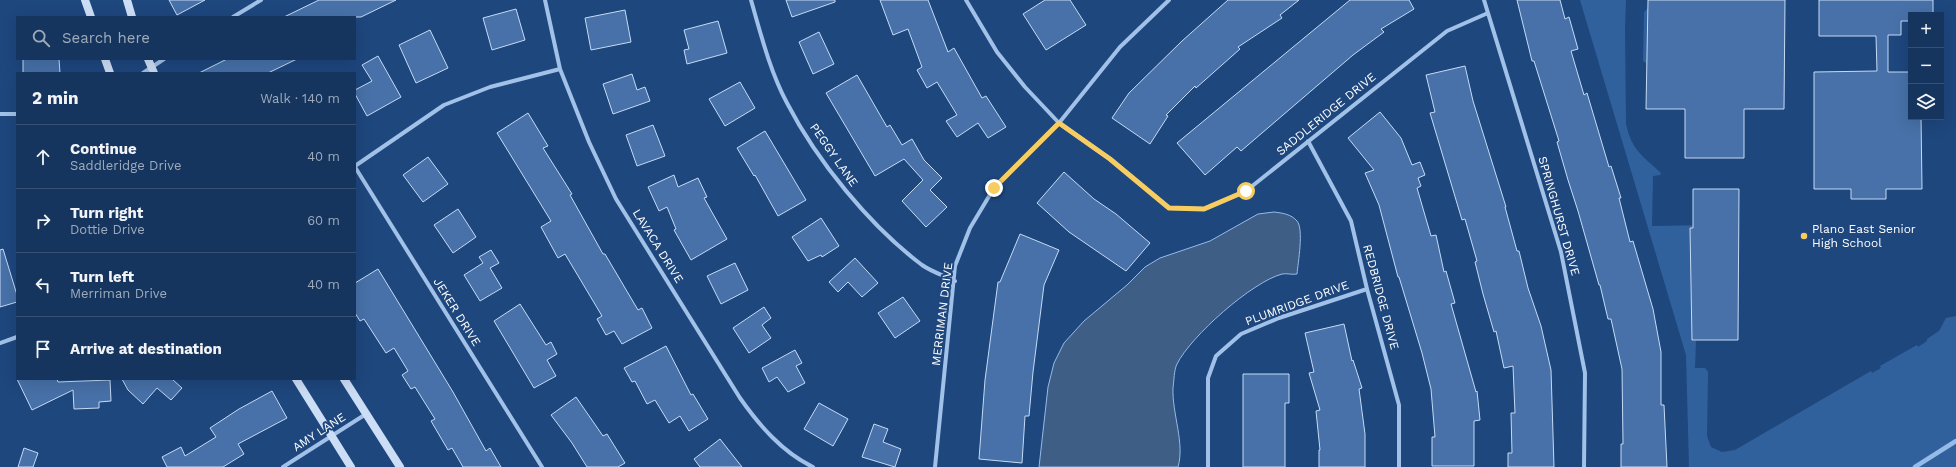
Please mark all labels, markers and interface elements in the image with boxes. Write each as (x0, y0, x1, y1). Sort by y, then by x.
map controls (1908, 12, 1944, 120)
button: + (1908, 12, 1944, 48)
search box (16, 16, 356, 60)
icon: search (30, 27, 52, 49)
text: Search here (62, 29, 150, 47)
button: − (1908, 48, 1944, 84)
street label: SADDLERIDGE DRIVE (1273, 69, 1379, 158)
button: layers (1908, 84, 1944, 120)
text: 2 min (32, 88, 78, 108)
text: Walk · 140 m (260, 91, 340, 106)
street label: PEGGY LANE (807, 121, 861, 190)
text: Continue (70, 140, 137, 158)
icon: ahead (32, 146, 54, 168)
text: 40 m (307, 149, 340, 164)
street label: SPRINGHURST DRIVE (1535, 155, 1583, 278)
text: Saddleridge Drive (70, 158, 181, 173)
route end (985, 179, 1003, 197)
route start (1237, 182, 1255, 200)
text: Turn right (70, 204, 143, 222)
street label: LAVACA DRIVE (630, 206, 686, 286)
icon: right (32, 210, 54, 232)
text: 60 m (307, 213, 340, 228)
text: Dottie Drive (70, 222, 145, 237)
place label: Plano East Senior High School (1812, 222, 1916, 250)
marker: Plano East Senior High School (1799, 231, 1809, 241)
street label: REDBRIDGE DRIVE (1360, 243, 1402, 351)
street label: MERRIMAN DRIVE (929, 261, 955, 367)
text: Turn left (70, 268, 134, 286)
icon: left (32, 274, 54, 296)
street label: JEKER DRIVE (430, 275, 484, 349)
text: 40 m (307, 277, 340, 292)
street label: PLUMRIDGE DRIVE (1243, 278, 1351, 328)
text: Merriman Drive (70, 286, 167, 301)
icon: arrive (32, 338, 54, 360)
text: Arrive at destination (70, 340, 222, 358)
street label: AMY LANE (290, 410, 348, 454)

